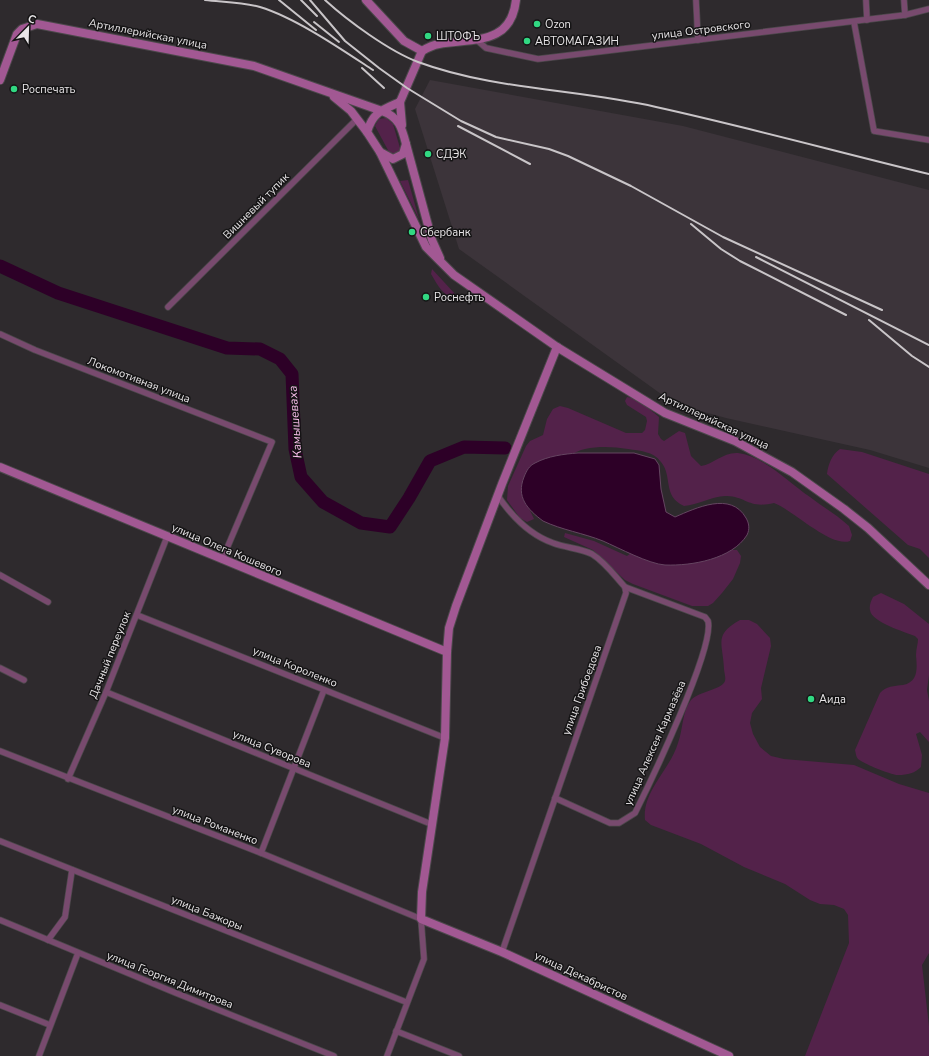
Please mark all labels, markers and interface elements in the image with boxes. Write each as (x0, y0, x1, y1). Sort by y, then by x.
north arrow (8, 8, 48, 48)
text: С (25, 11, 39, 28)
street label: Артиллерийская улица (88, 15, 208, 53)
place label: Ozon (545, 17, 571, 32)
street label: улица Островского (651, 17, 751, 43)
marker: Ozon (532, 19, 542, 29)
place label: ШТОФЪ (436, 29, 480, 44)
marker: ШТОФЪ (423, 31, 433, 41)
place label: АВТОМАГАЗИН (535, 34, 619, 49)
marker: АВТОМАГАЗИН (522, 36, 532, 46)
place label: Роспечать (22, 82, 75, 97)
marker: Роспечать (9, 84, 19, 94)
place label: СДЭК (436, 147, 466, 162)
marker: СДЭК (423, 149, 433, 159)
street label: Вишневый тупик (220, 170, 292, 242)
place label: Сбербанк (420, 225, 471, 240)
marker: Сбербанк (407, 227, 417, 237)
place label: Роснефть (434, 290, 484, 305)
marker: Роснефть (421, 292, 431, 302)
street label: Локомотивная улица (85, 353, 193, 407)
water label: Камышеваха (284, 385, 306, 459)
street label: Артиллерийская улица (656, 389, 772, 453)
street label: улица Олега Кошевого (169, 520, 285, 580)
street label: Дачный переулок (86, 609, 134, 701)
street label: улица Короленко (250, 643, 340, 691)
street label: улица Грибоедова (559, 643, 605, 737)
street label: улица Алексея Кармазёва (621, 678, 689, 808)
place label: Аида (819, 692, 846, 707)
marker: Аида (806, 694, 816, 704)
street label: улица Суворова (231, 726, 314, 772)
street label: улица Романенко (170, 802, 260, 848)
street label: улица Бажоры (169, 892, 245, 934)
street label: улица Георгия Димитрова (105, 948, 235, 1012)
street label: улица Декабристов (532, 948, 630, 1004)

